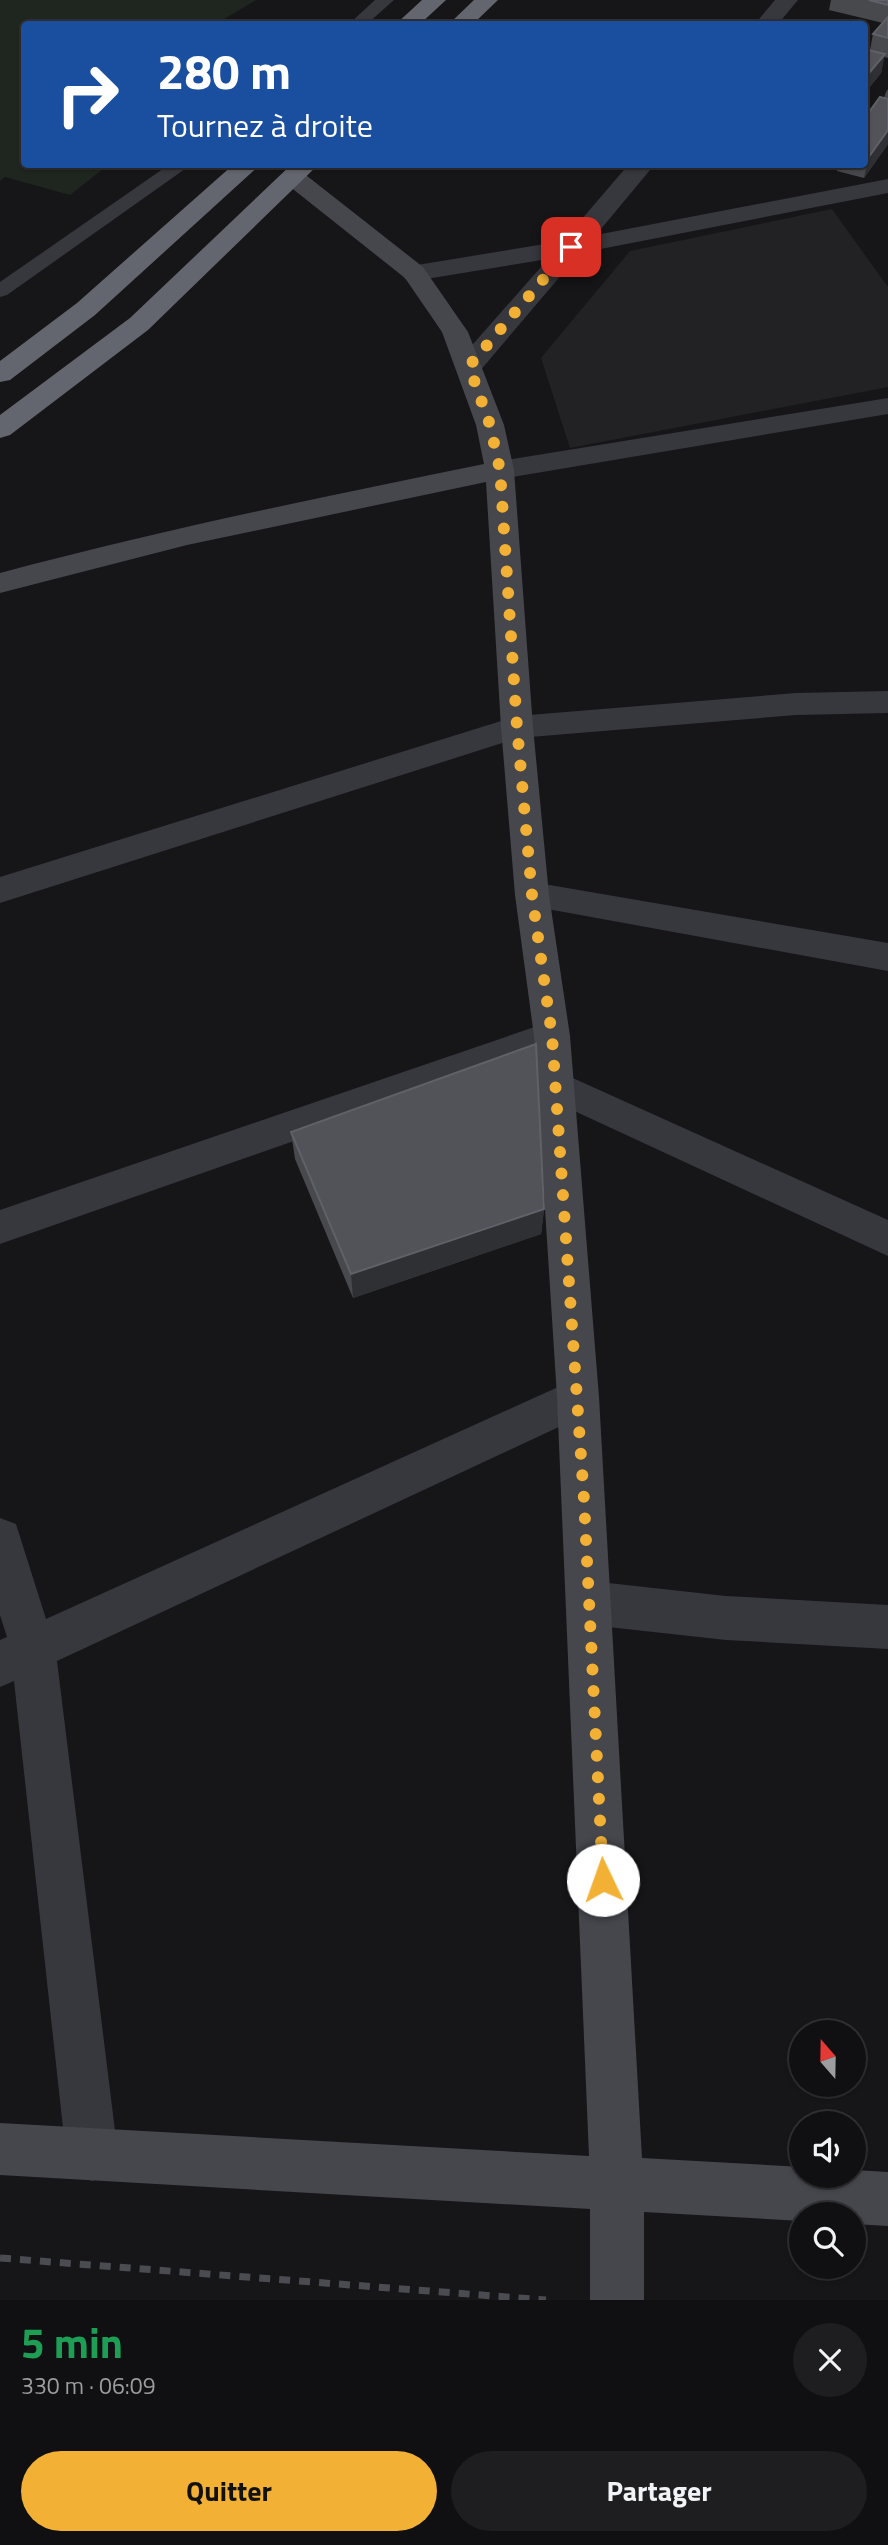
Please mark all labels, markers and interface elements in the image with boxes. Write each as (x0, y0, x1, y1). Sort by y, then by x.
text: 280 m (157, 33, 291, 108)
icon: right (42, 49, 133, 140)
text: Tournez à droite (157, 101, 373, 149)
pin (541, 217, 601, 277)
icon: arrive (552, 228, 590, 266)
position arrow (566, 1843, 640, 1917)
north arrow (789, 2020, 866, 2096)
map controls (789, 2020, 866, 2279)
button: sound (789, 2111, 866, 2188)
button: search (789, 2202, 866, 2279)
text: 5 min (21, 2310, 123, 2374)
button: close (793, 2323, 867, 2397)
text: 330 m · 06:09 (21, 2368, 156, 2403)
button: Quitter (21, 2451, 437, 2531)
button: Partager (451, 2451, 867, 2531)

